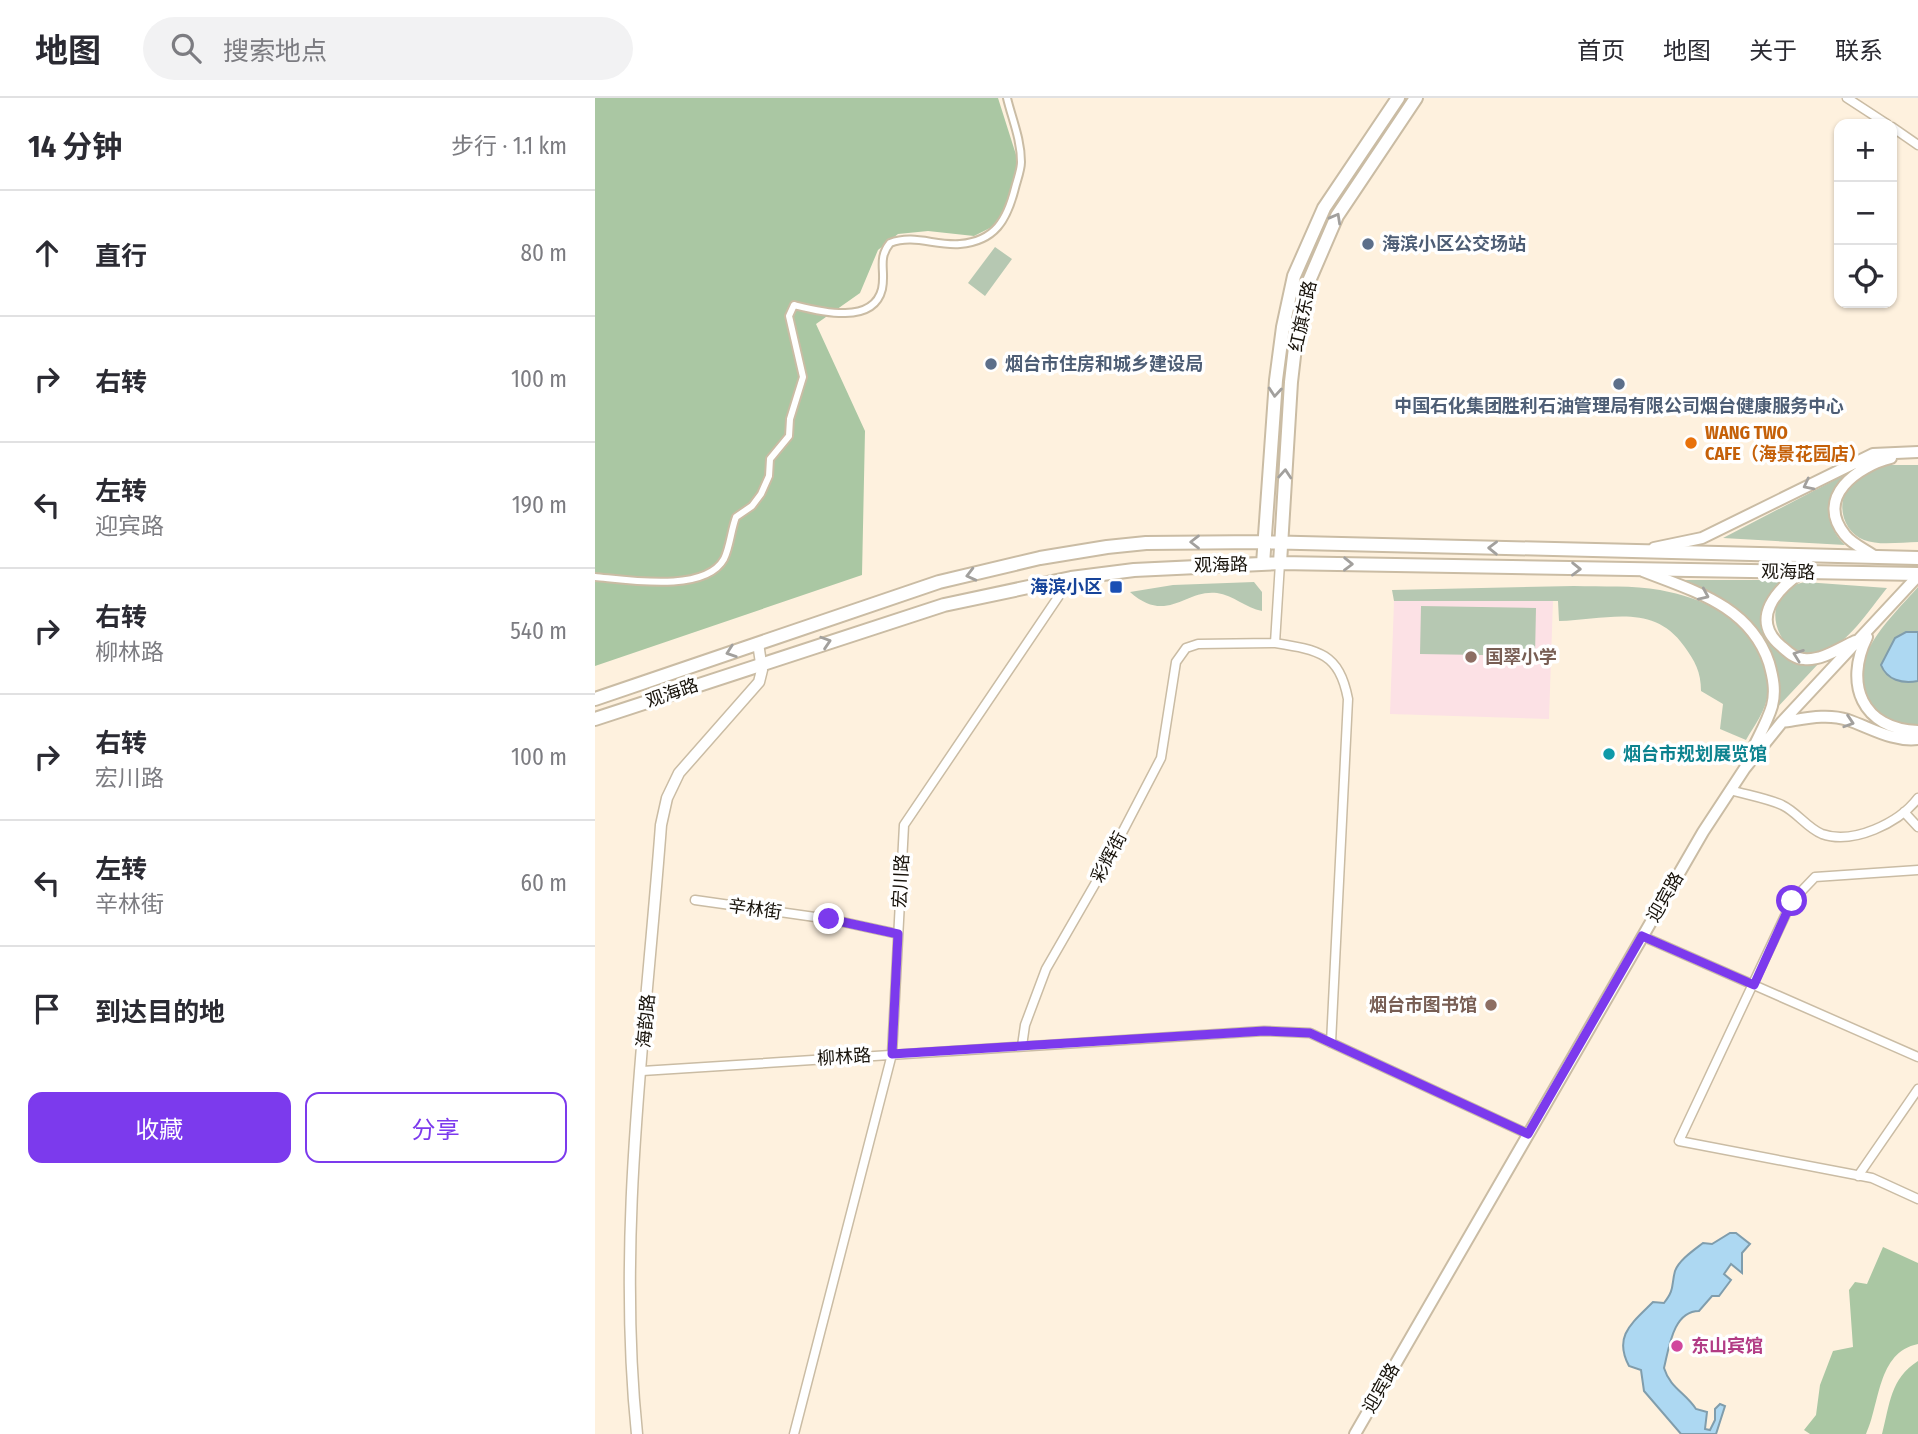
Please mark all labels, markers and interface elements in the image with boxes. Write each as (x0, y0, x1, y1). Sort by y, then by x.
search box (143, 17, 633, 80)
icon: search (167, 29, 205, 67)
text: 地图 (35, 31, 101, 71)
text: 搜索地点 (223, 36, 327, 67)
text: 首页 (1577, 37, 1625, 65)
text: 地图 (1663, 37, 1711, 65)
text: 关于 (1749, 37, 1797, 65)
text: 联系 (1835, 37, 1883, 65)
map controls (1834, 119, 1897, 308)
button: + (1834, 119, 1897, 182)
text: 14 分钟 (28, 129, 122, 165)
text: 步行 · 1.1 km (451, 132, 567, 160)
button: − (1834, 182, 1897, 245)
one-way arrow (1328, 213, 1341, 226)
place label: 海滨小区公交场站 (1382, 233, 1526, 255)
icon: ahead (28, 234, 66, 272)
marker: 海滨小区公交场站 (1360, 236, 1376, 252)
text: 80 m (520, 239, 567, 267)
text: 直行 (95, 241, 147, 272)
button: locate (1834, 245, 1897, 308)
street label: 红旗东路 (1285, 278, 1321, 354)
place label: 烟台市住房和城乡建设局 (1005, 353, 1203, 375)
marker: 烟台市住房和城乡建设局 (983, 356, 999, 372)
icon: right (28, 360, 66, 398)
text: 100 m (511, 365, 567, 393)
text: 右转 (95, 367, 147, 398)
marker: 中国石化集团胜利石油管理局有限公司烟台健康服务中心 (1611, 376, 1627, 392)
one-way arrow (1268, 386, 1283, 397)
place label: 中国石化集团胜利石油管理局有限公司烟台健康服务中心 (1394, 395, 1844, 417)
place label: WANG TWO CAFE（海景花园店） (1705, 422, 1867, 465)
marker: WANG TWO CAFE（海景花园店） (1683, 435, 1699, 451)
one-way arrow (1277, 469, 1292, 480)
text: 左转 (95, 476, 147, 507)
one-way arrow (1803, 476, 1815, 490)
icon: left (28, 486, 66, 524)
text: 190 m (512, 491, 567, 519)
text: 迎宾路 (95, 512, 164, 540)
one-way arrow (1190, 534, 1200, 550)
one-way arrow (1487, 540, 1498, 555)
street label: 观海路 (1194, 554, 1248, 576)
one-way arrow (1343, 557, 1354, 572)
one-way arrow (1570, 561, 1581, 576)
street label: 观海路 (1761, 561, 1815, 583)
one-way arrow (965, 567, 977, 581)
place label: 海滨小区 (1030, 576, 1102, 598)
marker: 海滨小区 (1108, 579, 1124, 595)
one-way arrow (1697, 587, 1709, 601)
text: 右转 (95, 602, 147, 633)
icon: right (28, 612, 66, 650)
text: 540 m (510, 617, 567, 645)
one-way arrow (820, 636, 832, 650)
text: 柳林路 (95, 638, 164, 666)
one-way arrow (726, 644, 738, 658)
place label: 国翠小学 (1485, 646, 1557, 668)
marker: 国翠小学 (1463, 649, 1479, 665)
one-way arrow (1792, 649, 1805, 663)
street label: 观海路 (643, 674, 701, 712)
one-way arrow (1842, 713, 1854, 728)
text: 右转 (95, 728, 147, 759)
icon: right (28, 738, 66, 776)
text: 100 m (511, 743, 567, 771)
place label: 烟台市规划展览馆 (1623, 743, 1767, 765)
marker: 烟台市规划展览馆 (1601, 746, 1617, 762)
text: 宏川路 (95, 764, 164, 792)
street label: 彩辉街 (1087, 828, 1131, 886)
street label: 宏川路 (889, 853, 913, 909)
text: 左转 (95, 854, 147, 885)
icon: left (28, 864, 66, 902)
street label: 迎宾路 (1642, 868, 1688, 926)
text: 60 m (521, 869, 567, 897)
route start (1776, 885, 1807, 916)
text: 辛林街 (95, 890, 164, 918)
street label: 辛林街 (727, 894, 783, 924)
route end (813, 903, 844, 934)
icon: arrive (28, 990, 66, 1028)
street label: 海韵路 (633, 993, 659, 1049)
place label: 烟台市图书馆 (1369, 994, 1477, 1016)
text: 到达目的地 (95, 997, 225, 1028)
marker: 烟台市图书馆 (1483, 997, 1499, 1013)
street label: 柳林路 (816, 1044, 872, 1070)
button: 收藏 (28, 1092, 291, 1163)
button: 分享 (305, 1092, 567, 1163)
place label: 东山宾馆 (1691, 1335, 1763, 1357)
marker: 东山宾馆 (1669, 1338, 1685, 1354)
street label: 迎宾路 (1358, 1359, 1404, 1417)

